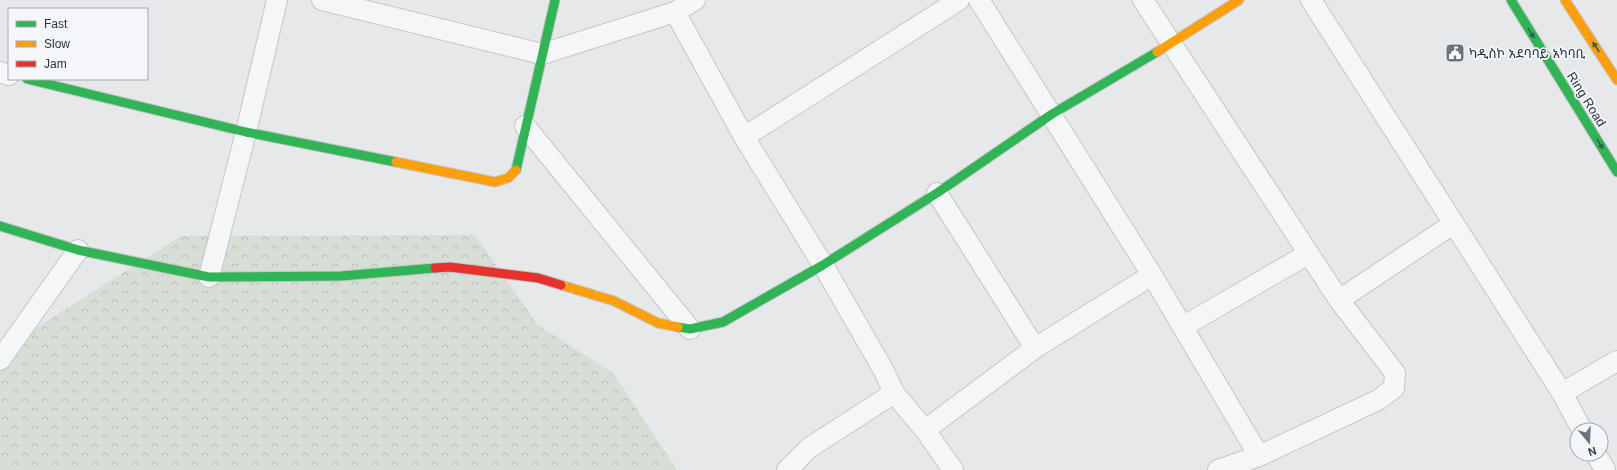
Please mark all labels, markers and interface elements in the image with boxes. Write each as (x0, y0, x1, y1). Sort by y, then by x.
legend (8, 8, 148, 80)
text: Fast (44, 17, 68, 31)
one-way arrow (1527, 28, 1535, 38)
text: Slow (44, 37, 70, 51)
public building icon: ካዲስኮ አደባባይ አካባቢ (1444, 42, 1466, 64)
one-way arrow (1592, 42, 1600, 52)
place label: ካዲስኮ አደባባይ አካባቢ (1469, 46, 1586, 61)
text: Jam (44, 57, 67, 71)
street label: Ring Road (1564, 69, 1609, 129)
one-way arrow (1596, 138, 1603, 150)
north arrow (1569, 422, 1609, 462)
text: N (1586, 444, 1598, 458)

